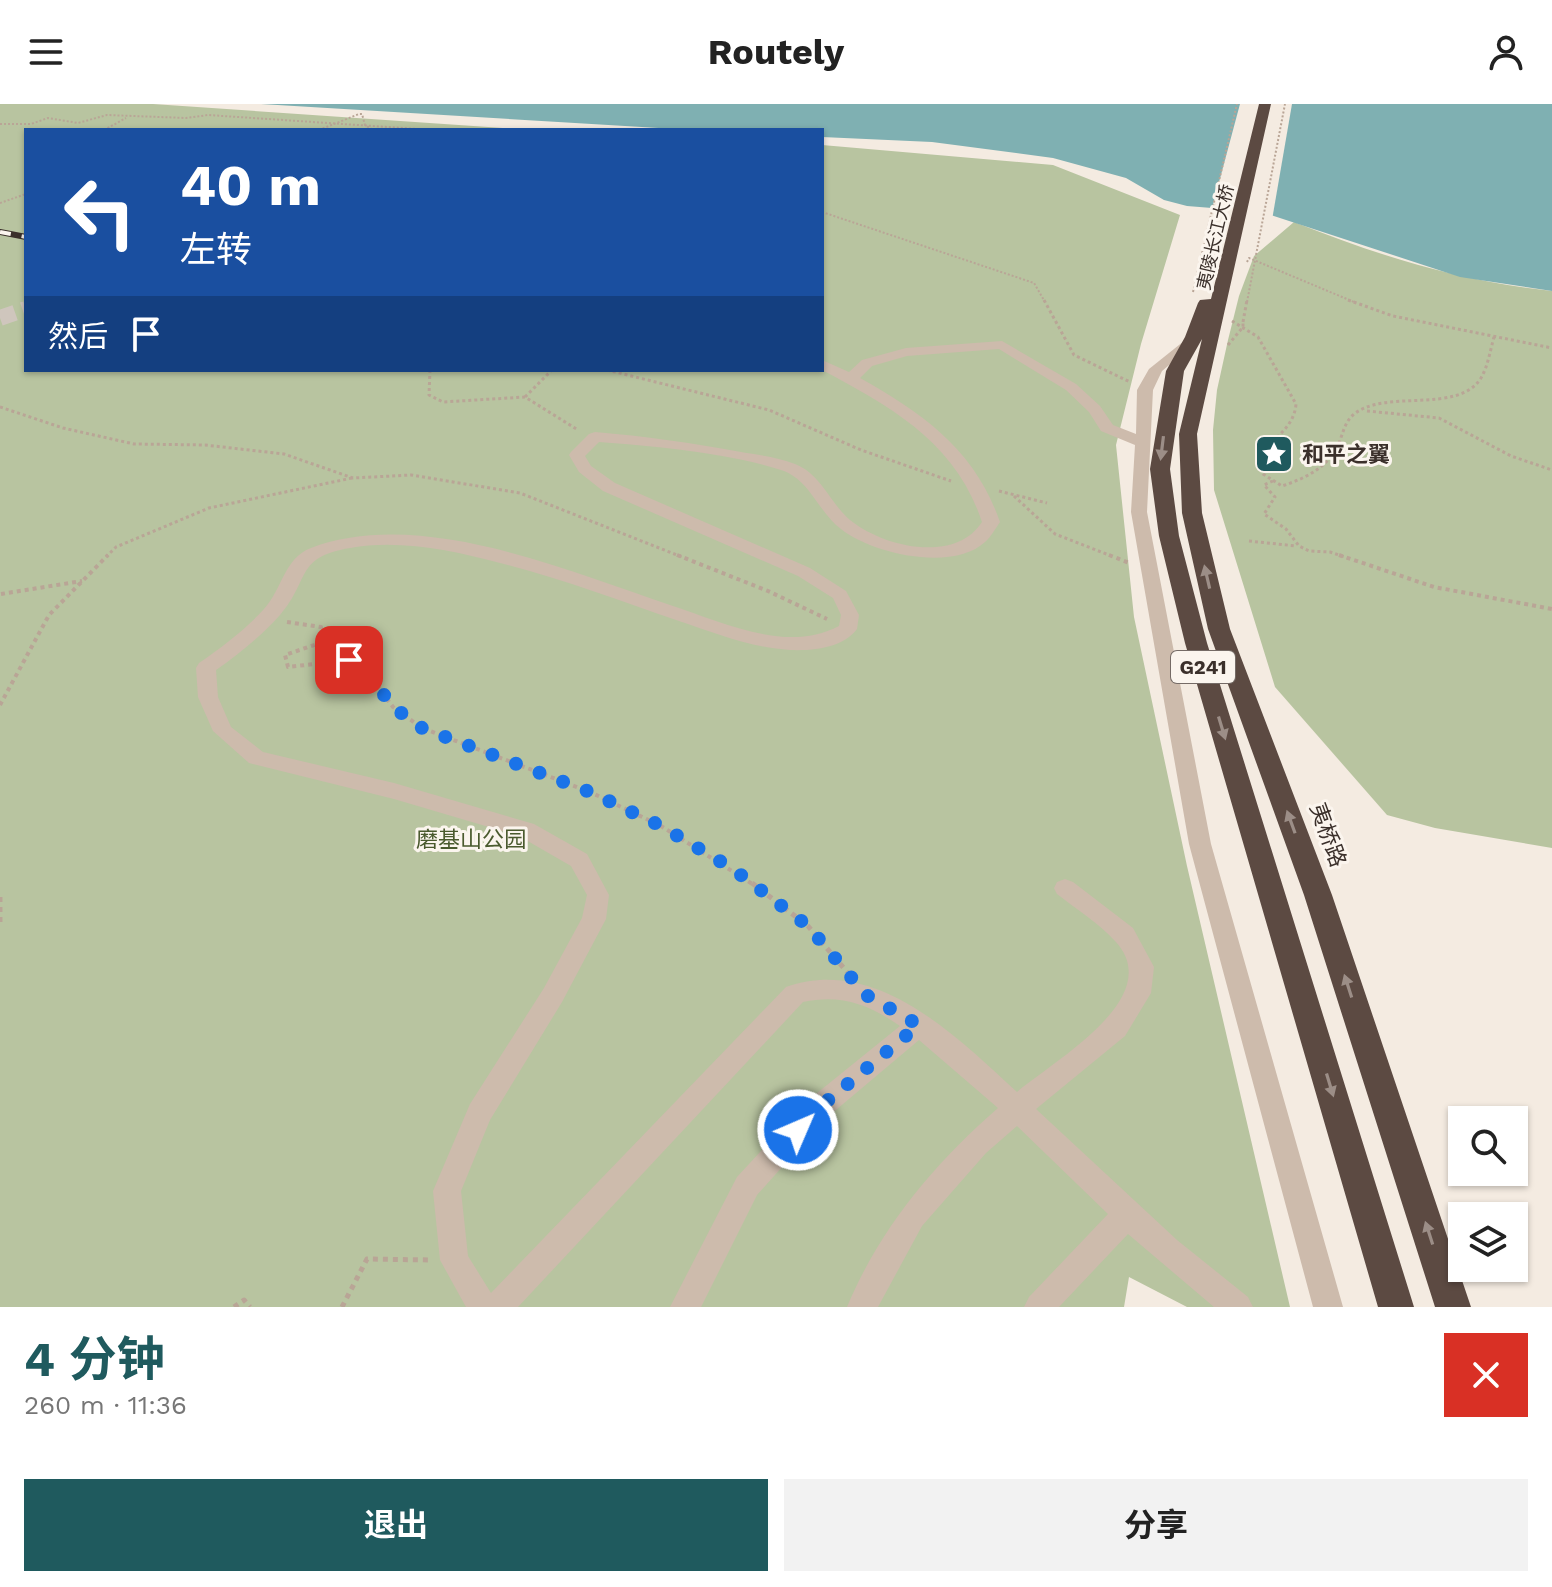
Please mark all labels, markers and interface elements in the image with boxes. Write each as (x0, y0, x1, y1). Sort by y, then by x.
icon: menu (24, 30, 68, 74)
icon: person (1484, 30, 1528, 74)
text: Routely (708, 31, 844, 73)
text: 40 m (180, 153, 321, 219)
icon: left (48, 160, 152, 264)
street label: 夷陵长江大桥 (1193, 182, 1237, 292)
text: 左转 (180, 229, 252, 271)
icon: arrive (124, 312, 168, 356)
text: 然后 (48, 319, 108, 354)
place icon: 和平之翼 (1253, 433, 1295, 475)
one-way arrow (1155, 436, 1168, 461)
place label: 和平之翼 (1302, 442, 1390, 467)
one-way arrow (1200, 564, 1212, 589)
pin (315, 626, 383, 694)
icon: arrive (327, 638, 371, 682)
road number: G241 (1171, 651, 1235, 683)
one-way arrow (1216, 716, 1229, 740)
street label: 夷桥路 (1305, 800, 1351, 870)
one-way arrow (1284, 810, 1297, 834)
park label: 磨基山公园 (416, 827, 526, 852)
one-way arrow (1341, 974, 1353, 998)
one-way arrow (1324, 1073, 1337, 1097)
position arrow (756, 1088, 840, 1172)
map controls (1448, 1106, 1528, 1282)
button: search (1448, 1106, 1528, 1186)
button: layers (1448, 1202, 1528, 1282)
one-way arrow (1422, 1221, 1434, 1245)
text: 4 分钟 (24, 1331, 165, 1388)
button: close (1444, 1333, 1528, 1417)
text: 260 m · 11:36 (24, 1390, 187, 1420)
button: 退出 (24, 1479, 768, 1571)
button: 分享 (784, 1479, 1528, 1571)

